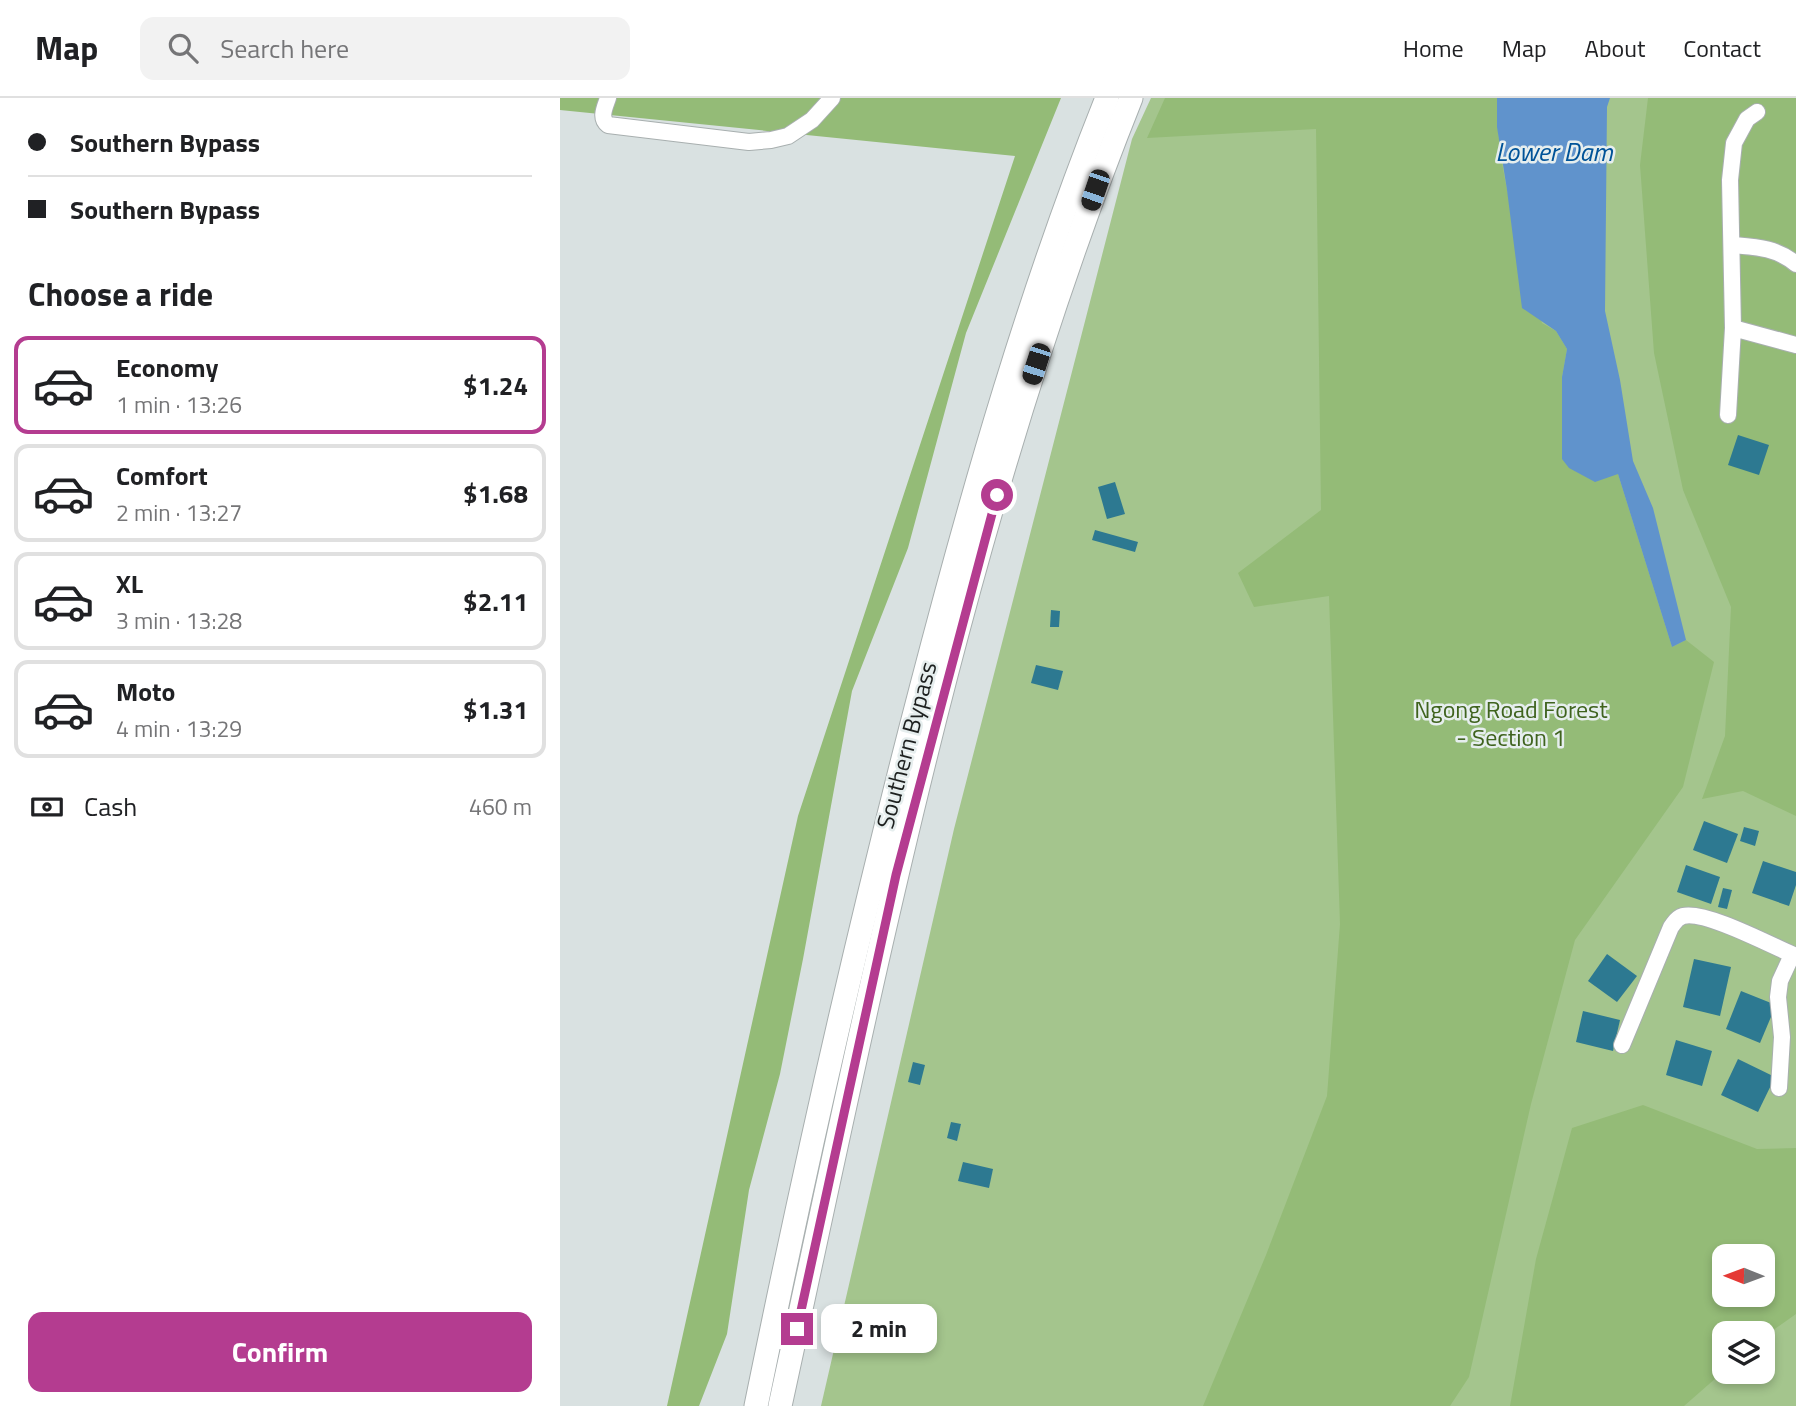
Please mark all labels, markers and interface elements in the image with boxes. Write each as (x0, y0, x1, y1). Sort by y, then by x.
search box (140, 17, 630, 80)
text: Map (35, 23, 98, 73)
icon: search (164, 29, 202, 67)
text: Search here (220, 29, 349, 68)
text: Home (1403, 30, 1464, 66)
text: Map (1502, 30, 1547, 66)
text: About (1585, 30, 1645, 66)
text: Contact (1683, 30, 1761, 66)
text: Southern Bypass (70, 123, 260, 162)
water label: Lower Dam (1495, 132, 1613, 171)
car (1079, 167, 1112, 213)
text: Southern Bypass (70, 190, 260, 229)
text: Choose a ride (28, 270, 213, 318)
car (1020, 341, 1053, 387)
text: Economy (116, 348, 218, 387)
icon: car (32, 354, 95, 417)
text: $1.24 (463, 366, 528, 405)
text: 1 min · 13:26 (116, 387, 242, 422)
text: Comfort (116, 456, 208, 495)
icon: car (32, 462, 95, 525)
text: $1.68 (463, 474, 528, 513)
route start (981, 479, 1013, 511)
text: 2 min · 13:27 (116, 495, 242, 530)
text: XL (116, 564, 143, 603)
icon: car (32, 570, 95, 633)
text: $2.11 (463, 582, 528, 621)
text: 3 min · 13:28 (116, 603, 242, 638)
street label: Southern Bypass (866, 657, 946, 833)
text: Moto (116, 672, 175, 711)
icon: car (32, 678, 95, 741)
text: $1.31 (463, 690, 528, 729)
park label: Ngong Road Forest - Section 1 (1414, 691, 1608, 755)
text: 4 min · 13:29 (116, 711, 242, 746)
text: Cash (84, 787, 137, 826)
icon: cash (28, 788, 66, 826)
text: 460 m (469, 789, 532, 824)
north arrow (1712, 1244, 1774, 1307)
map controls (1712, 1244, 1775, 1384)
callout: 2 min (822, 1304, 937, 1354)
text: 2 min (851, 1311, 907, 1346)
button: Confirm (28, 1312, 532, 1392)
route end (781, 1313, 813, 1345)
button: layers (1712, 1321, 1775, 1384)

